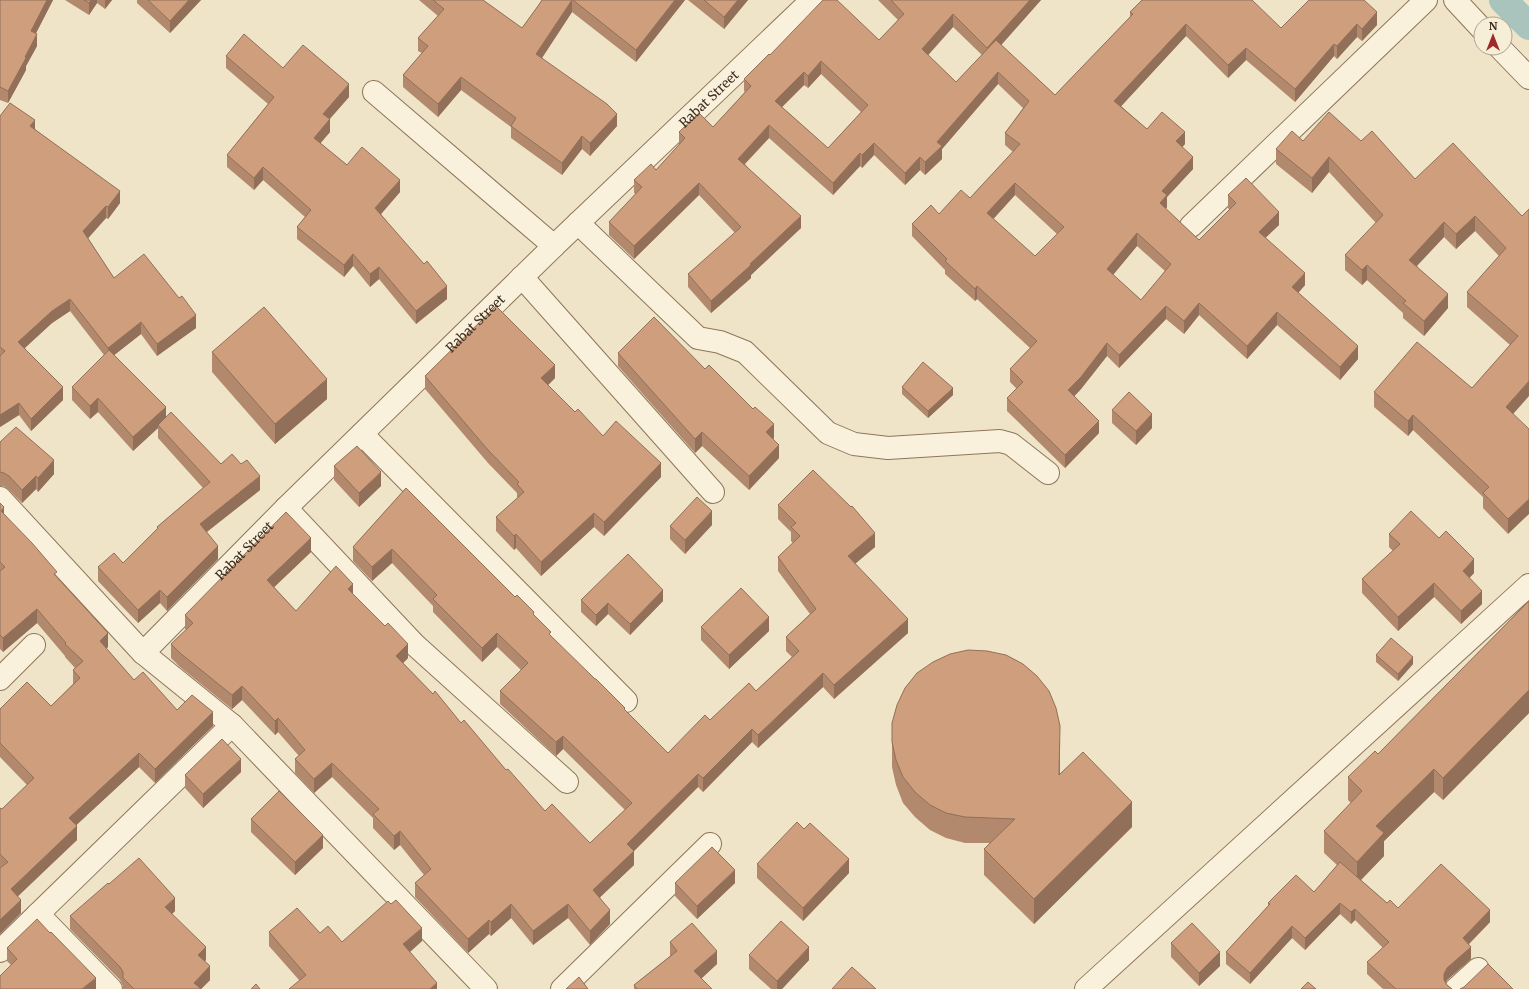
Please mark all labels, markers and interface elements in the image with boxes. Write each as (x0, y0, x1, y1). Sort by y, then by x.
north arrow (1473, 16, 1513, 56)
text: N (1489, 19, 1498, 33)
street label: Rabat Street (675, 66, 742, 131)
street label: Rabat Street (442, 290, 508, 356)
street label: Rabat Street (211, 517, 277, 584)

